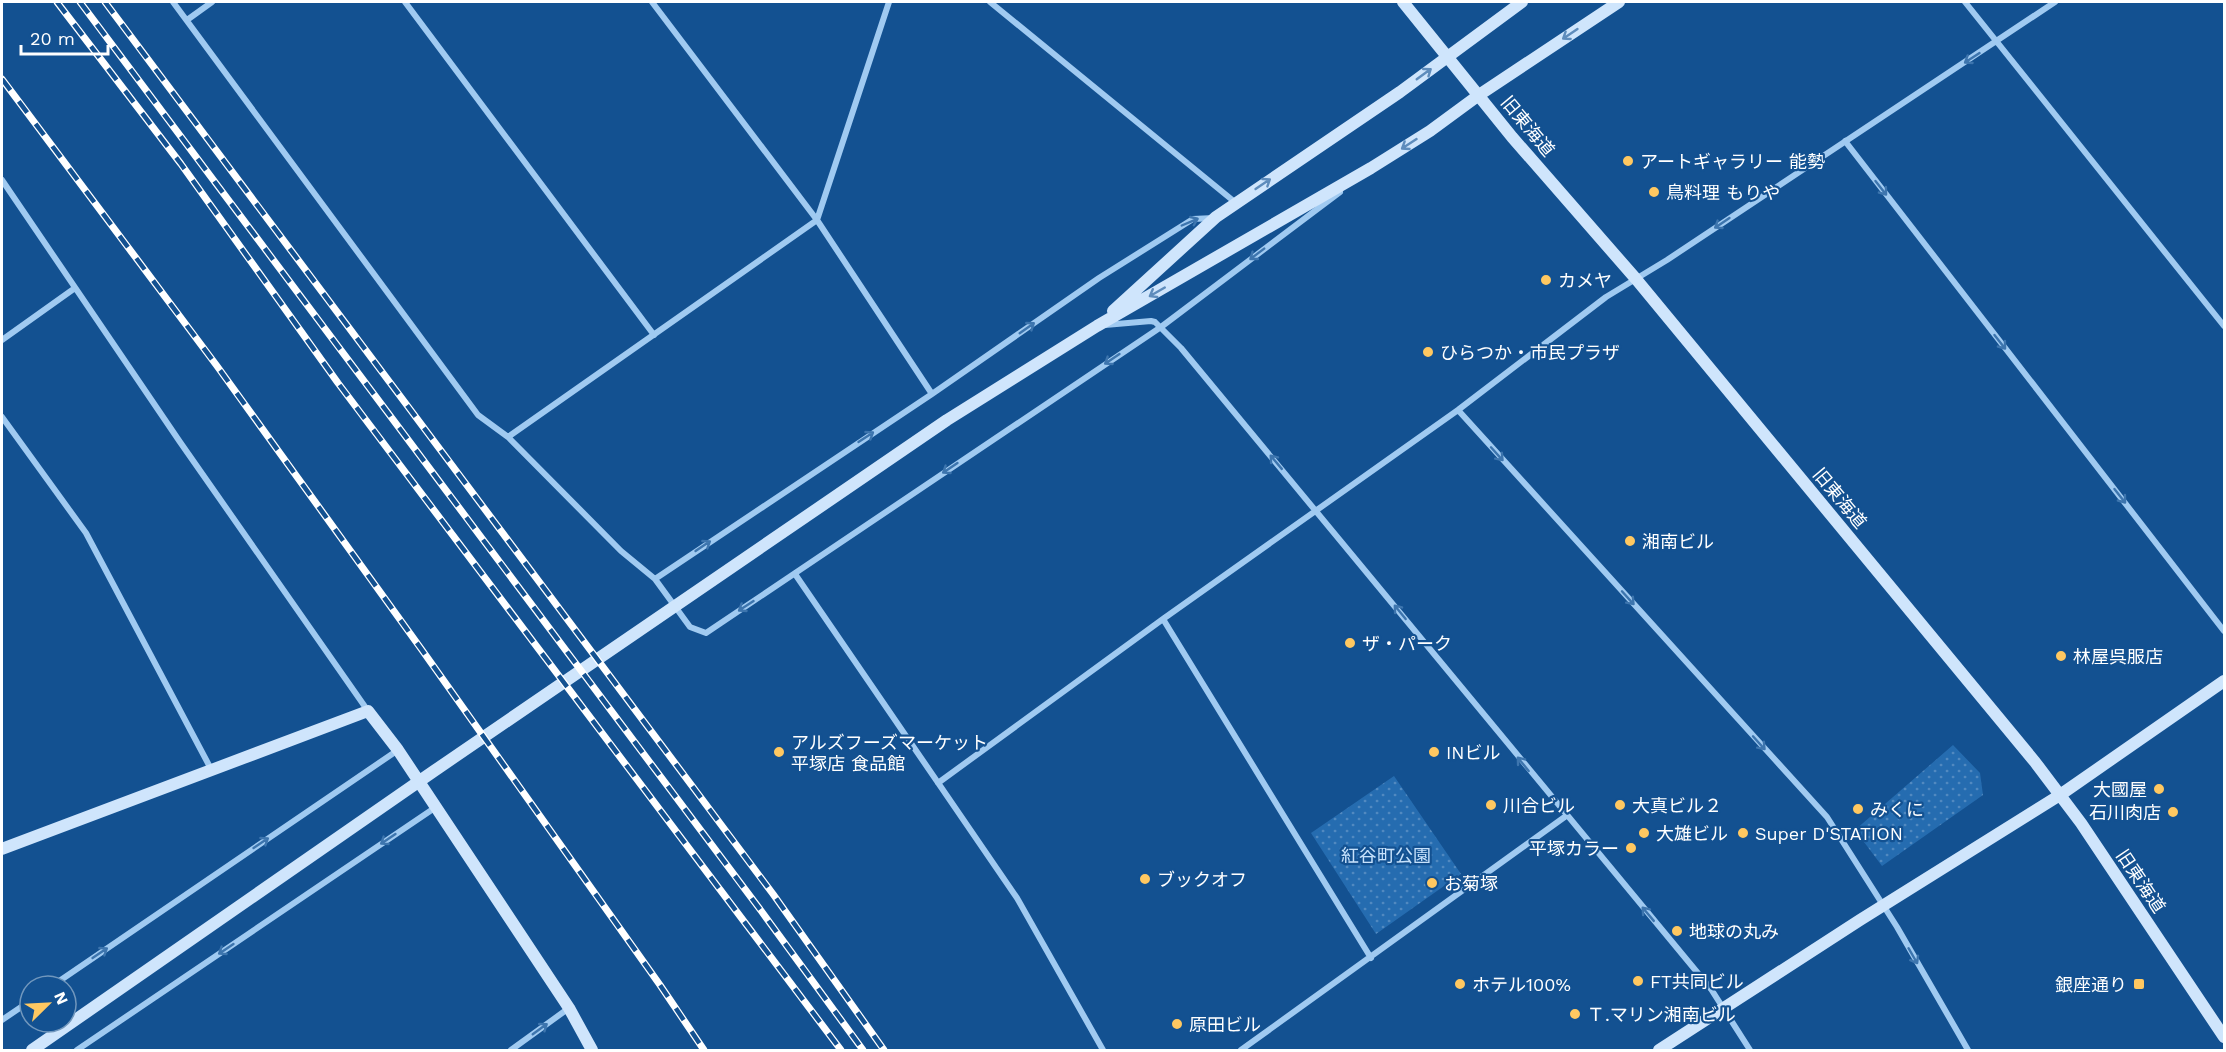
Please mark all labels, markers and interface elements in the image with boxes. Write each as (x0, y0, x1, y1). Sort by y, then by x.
scale bar (21, 18, 108, 56)
text: 20 m (30, 28, 75, 49)
one-way arrow (1562, 28, 1579, 40)
one-way arrow (1964, 52, 1981, 64)
one-way arrow (1416, 67, 1432, 80)
street label: 旧東海道 (1497, 92, 1559, 160)
one-way arrow (1401, 138, 1418, 150)
place label: アートギャラリー 能勢 (1640, 151, 1825, 172)
marker: アートギャラリー 能勢 (1621, 154, 1635, 168)
one-way arrow (1255, 178, 1271, 190)
one-way arrow (1875, 179, 1887, 195)
place label: 鳥料理 もりや (1666, 182, 1780, 203)
marker: 鳥料理 もりや (1647, 185, 1661, 199)
one-way arrow (1181, 216, 1199, 227)
one-way arrow (1714, 218, 1731, 230)
one-way arrow (1250, 248, 1266, 260)
place label: カメヤ (1558, 270, 1612, 291)
marker: カメヤ (1539, 273, 1553, 287)
one-way arrow (1148, 286, 1165, 298)
one-way arrow (1018, 322, 1035, 334)
one-way arrow (1994, 333, 2007, 349)
place label: ひらつか・市民プラザ (1440, 342, 1620, 363)
marker: ひらつか・市民プラザ (1421, 345, 1435, 359)
one-way arrow (1105, 353, 1121, 365)
one-way arrow (857, 431, 874, 444)
one-way arrow (1490, 446, 1504, 461)
one-way arrow (1269, 455, 1283, 470)
one-way arrow (942, 461, 959, 474)
street label: 旧東海道 (1809, 464, 1871, 532)
one-way arrow (2113, 488, 2126, 504)
place label: 湘南ビル (1642, 531, 1714, 552)
marker: 湘南ビル (1623, 534, 1637, 548)
one-way arrow (695, 540, 711, 552)
one-way arrow (1621, 590, 1635, 605)
one-way arrow (738, 600, 755, 612)
one-way arrow (1394, 605, 1407, 621)
place label: ザ・パーク (1362, 633, 1452, 654)
marker: ザ・パーク (1343, 636, 1357, 650)
place label: 林屋呉服店 (2073, 646, 2163, 667)
marker: 林屋呉服店 (2054, 649, 2068, 663)
place label: アルズフーズマーケット 平塚店 食品館 (791, 732, 988, 774)
one-way arrow (1752, 735, 1766, 750)
place label: INビル (1446, 742, 1501, 763)
marker: アルズフーズマーケット 平塚店 食品館 (772, 745, 786, 759)
marker: INビル (1427, 745, 1441, 759)
one-way arrow (1517, 756, 1530, 772)
place label: 大國屋 (2093, 779, 2147, 800)
marker: 大國屋 (2152, 782, 2166, 796)
place label: 川合ビル (1503, 795, 1575, 816)
place label: 大真ビル２ (1632, 795, 1722, 816)
marker: 川合ビル (1484, 798, 1498, 812)
marker: 大真ビル２ (1613, 798, 1627, 812)
place label: みくに (1870, 799, 1924, 820)
marker: みくに (1851, 802, 1865, 816)
place label: 石川肉店 (2089, 802, 2161, 823)
marker: 石川肉店 (2166, 805, 2180, 819)
place label: 大雄ビル (1656, 823, 1728, 844)
place label: Super D'STATION (1755, 823, 1903, 844)
marker: 大雄ビル (1637, 826, 1651, 840)
marker: Super D'STATION (1736, 826, 1750, 840)
one-way arrow (380, 833, 396, 845)
one-way arrow (253, 837, 269, 849)
place label: 平塚カラー (1529, 838, 1619, 859)
marker: 平塚カラー (1624, 841, 1638, 855)
park label: 紅谷町公園 (1341, 845, 1431, 866)
street label: 旧東海道 (2112, 845, 2170, 917)
place label: ブックオフ (1157, 869, 1247, 890)
marker: ブックオフ (1138, 872, 1152, 886)
place label: お菊塚 (1444, 873, 1498, 894)
marker: お菊塚 (1425, 876, 1439, 890)
one-way arrow (1641, 906, 1654, 922)
place label: 地球の丸み (1689, 921, 1779, 942)
marker: 地球の丸み (1670, 924, 1684, 938)
one-way arrow (219, 943, 235, 955)
one-way arrow (92, 947, 108, 959)
one-way arrow (1908, 947, 1920, 964)
place label: FT共同ビル (1650, 971, 1744, 992)
north arrow (18, 974, 78, 1034)
place label: ホテル100% (1472, 974, 1571, 995)
marker: FT共同ビル (1631, 974, 1645, 988)
place label: 銀座通り (2055, 974, 2127, 995)
marker: ホテル100% (1453, 977, 1467, 991)
marker: 銀座通り (2132, 977, 2146, 991)
text: N (50, 989, 72, 1007)
place label: Ｔ.マリン湘南ビル (1587, 1004, 1736, 1025)
marker: Ｔ.マリン湘南ビル (1568, 1007, 1582, 1021)
place label: 原田ビル (1189, 1014, 1261, 1035)
marker: 原田ビル (1170, 1017, 1184, 1031)
one-way arrow (532, 1023, 548, 1035)

